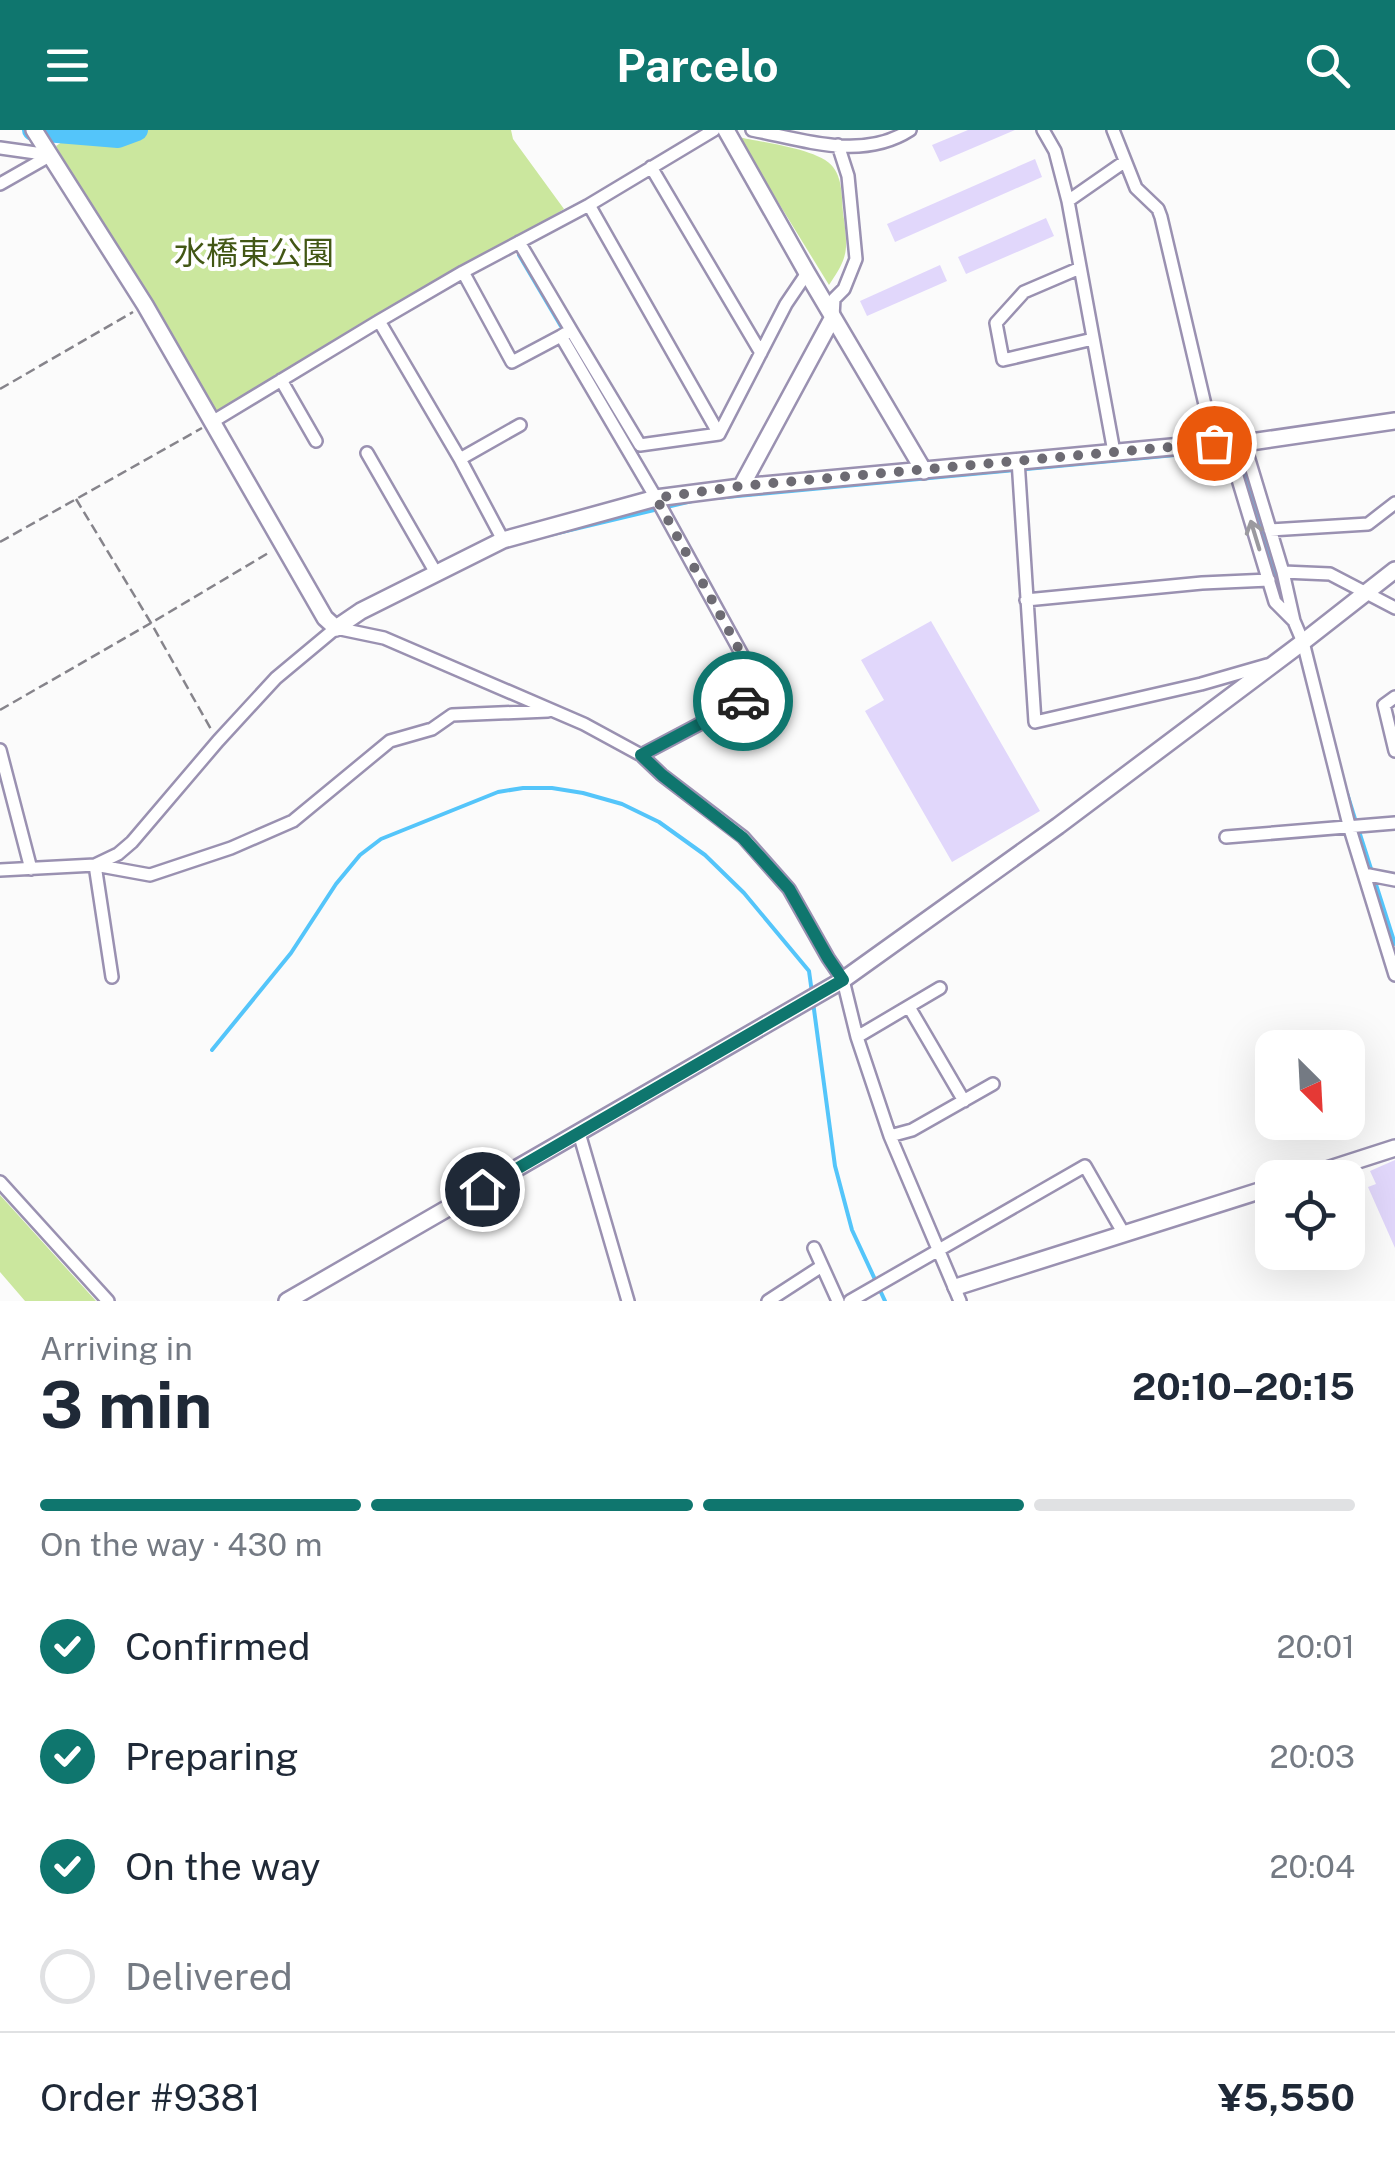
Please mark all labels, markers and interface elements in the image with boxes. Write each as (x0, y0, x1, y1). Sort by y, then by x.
icon: menu (40, 38, 95, 93)
icon: search (1300, 38, 1355, 93)
text: Parcelo (616, 39, 779, 92)
park label: 水橋東公園 (174, 234, 334, 271)
pin (1172, 401, 1257, 486)
icon: bag (1187, 416, 1242, 471)
one-way arrow (1245, 520, 1263, 551)
courier (693, 651, 793, 751)
icon: car (716, 674, 771, 729)
north arrow (1255, 1030, 1365, 1140)
map controls (1255, 1030, 1365, 1270)
pin (440, 1147, 525, 1232)
button: locate (1255, 1160, 1365, 1270)
icon: home (455, 1162, 510, 1217)
text: Arriving in (40, 1330, 193, 1367)
text: 20:10–20:15 (1132, 1364, 1355, 1409)
text: 3 min (40, 1366, 212, 1443)
text: On the way · 430 m (40, 1526, 322, 1563)
icon: check (40, 1619, 95, 1674)
text: Confirmed (125, 1624, 310, 1669)
text: 20:01 (1277, 1628, 1355, 1665)
icon: check (40, 1729, 95, 1784)
text: Preparing (125, 1734, 299, 1779)
text: 20:03 (1270, 1738, 1355, 1775)
icon: check (40, 1839, 95, 1894)
text: On the way (125, 1844, 321, 1889)
text: 20:04 (1269, 1848, 1355, 1885)
text: Delivered (125, 1954, 293, 1999)
text: Order #9381 (40, 2075, 261, 2120)
text: ¥5,550 (1218, 2075, 1355, 2120)

